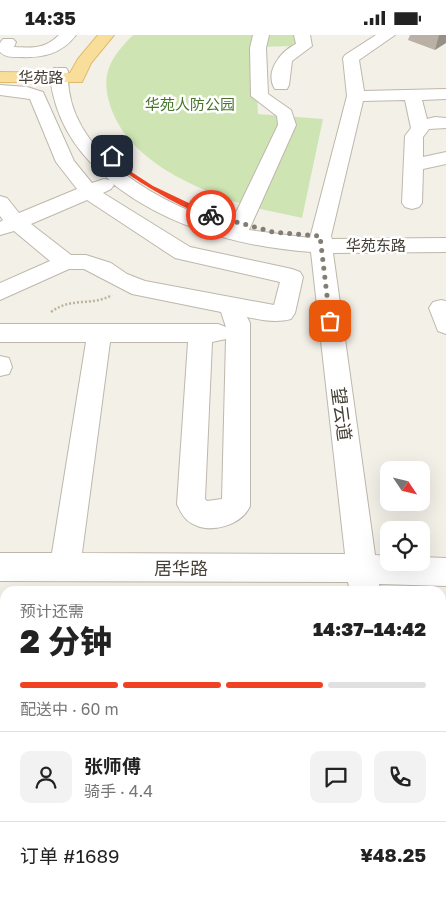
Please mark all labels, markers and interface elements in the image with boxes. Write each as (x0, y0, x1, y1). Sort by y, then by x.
text: 14:35 (25, 6, 76, 29)
street label: 华苑路 (18, 68, 64, 86)
park label: 华苑人防公园 (145, 95, 235, 113)
pin (91, 135, 133, 177)
icon: home (98, 142, 126, 170)
courier (186, 190, 236, 240)
icon: bike (197, 201, 225, 229)
street label: 华苑东路 (346, 236, 406, 254)
pin (309, 300, 351, 342)
icon: bag (316, 307, 344, 335)
street label: 望云道 (328, 386, 356, 442)
north arrow (380, 461, 430, 511)
map controls (380, 461, 430, 571)
button: locate (380, 521, 430, 571)
street label: 居华路 (154, 557, 208, 579)
text: 预计还需 (20, 601, 84, 621)
text: 14:37–14:42 (313, 617, 426, 640)
text: 2 分钟 (20, 622, 112, 660)
text: 配送中 · 60 m (20, 699, 119, 719)
button: person (20, 751, 72, 803)
button: chat (310, 751, 362, 803)
button: phone (374, 751, 426, 803)
text: 张师傅 (84, 754, 141, 777)
text: 骑手 · 4.4 (84, 781, 153, 801)
text: ¥48.25 (360, 843, 426, 866)
text: 订单 #1689 (20, 844, 119, 867)

